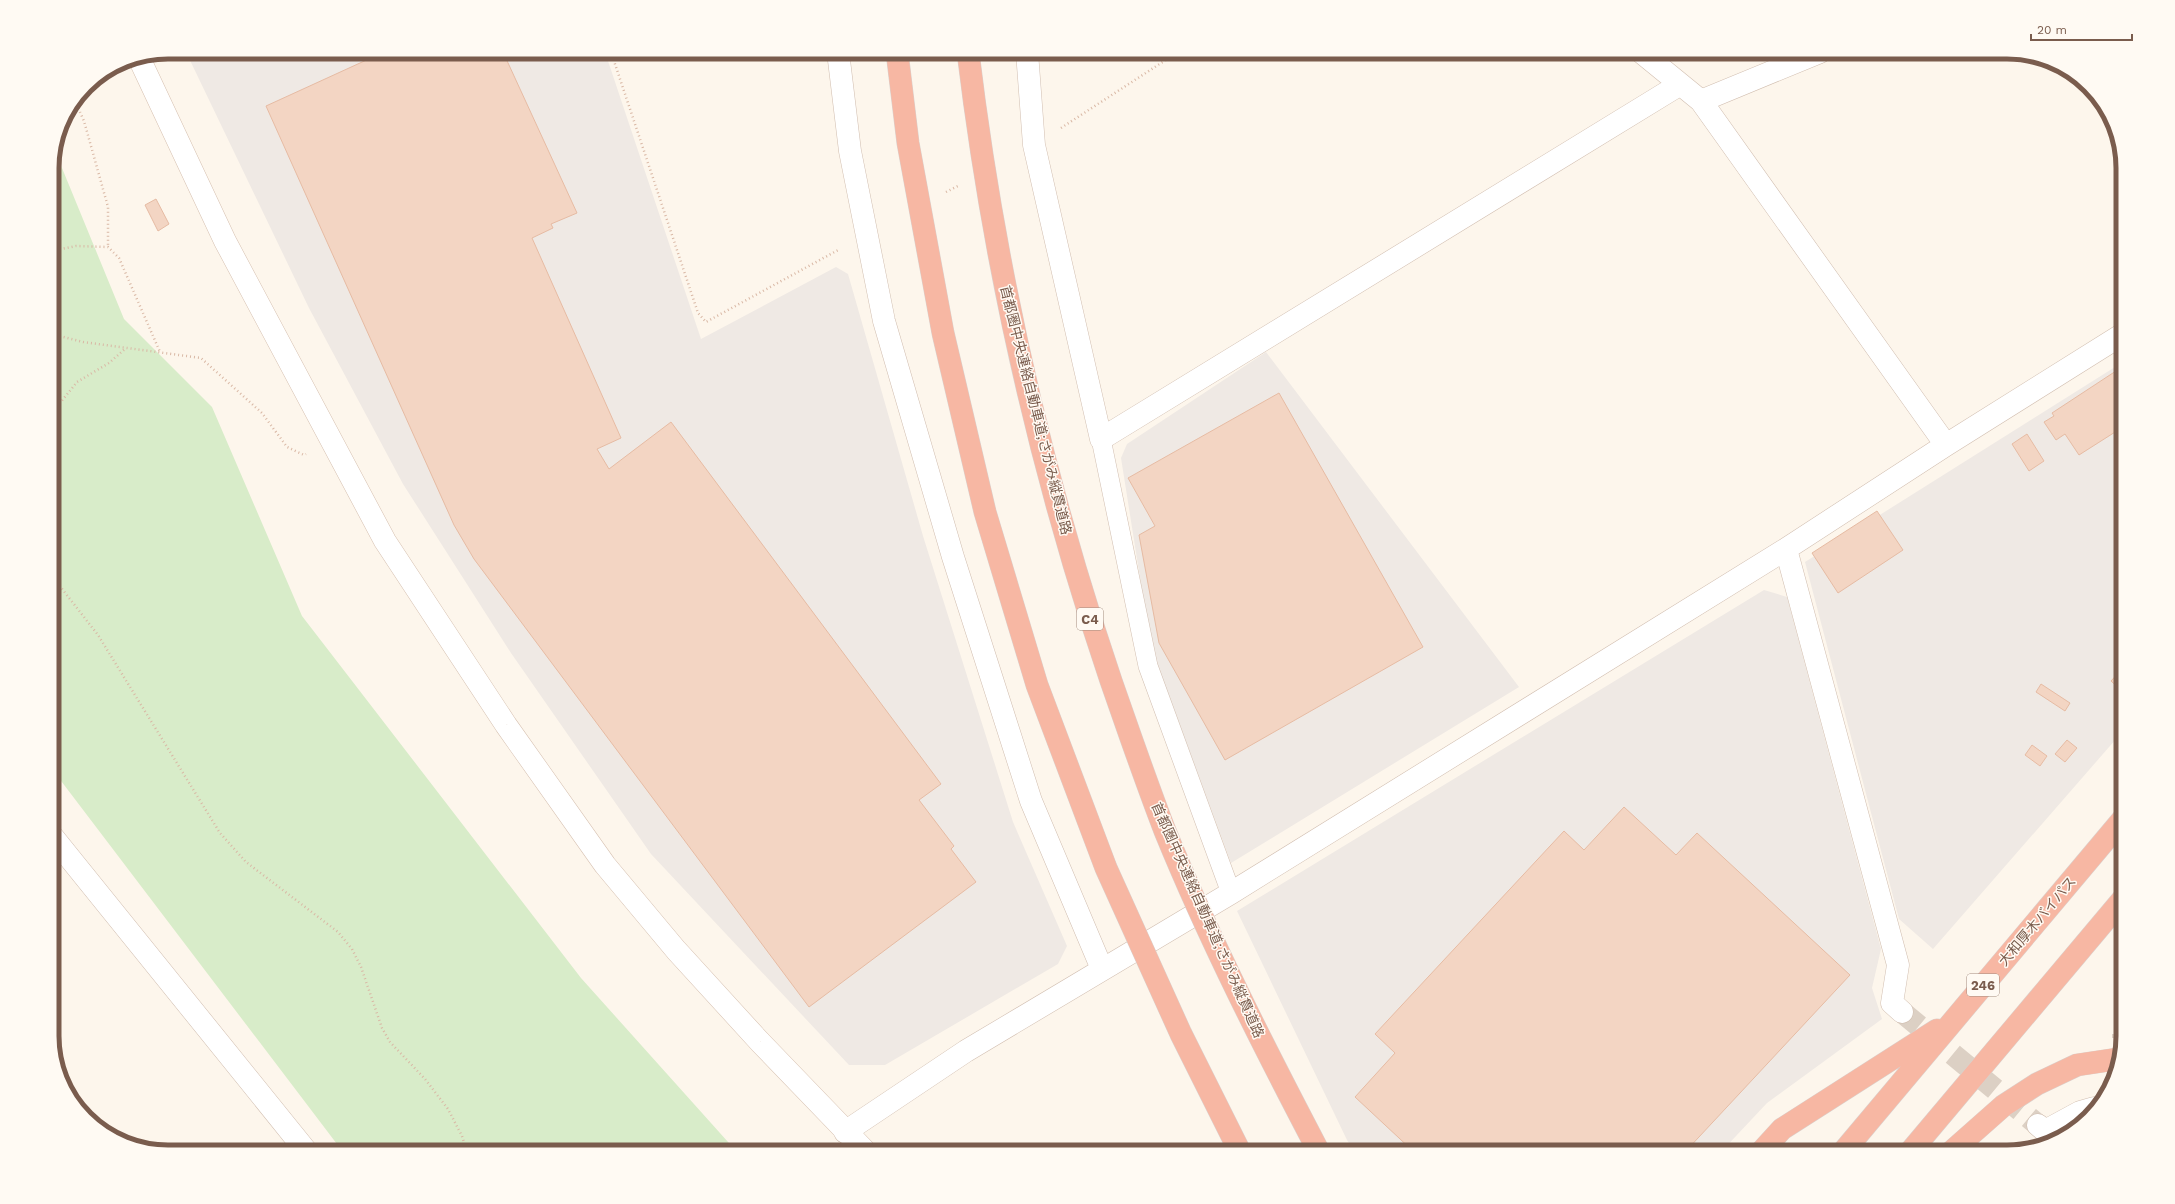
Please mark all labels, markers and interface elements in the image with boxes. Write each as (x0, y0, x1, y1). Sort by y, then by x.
scale bar (2031, 16, 2132, 42)
text: 20 m (2037, 23, 2067, 37)
street label: 首都圏中央連絡自動車道;さがみ縦貫道路 (997, 284, 1075, 536)
road number: C4 (1077, 608, 1103, 630)
street label: 首都圏中央連絡自動車道;さがみ縦貫道路 (1149, 800, 1267, 1040)
street label: 大和厚木バイパス (1995, 873, 2079, 969)
road number: 246 (1967, 974, 1999, 996)

